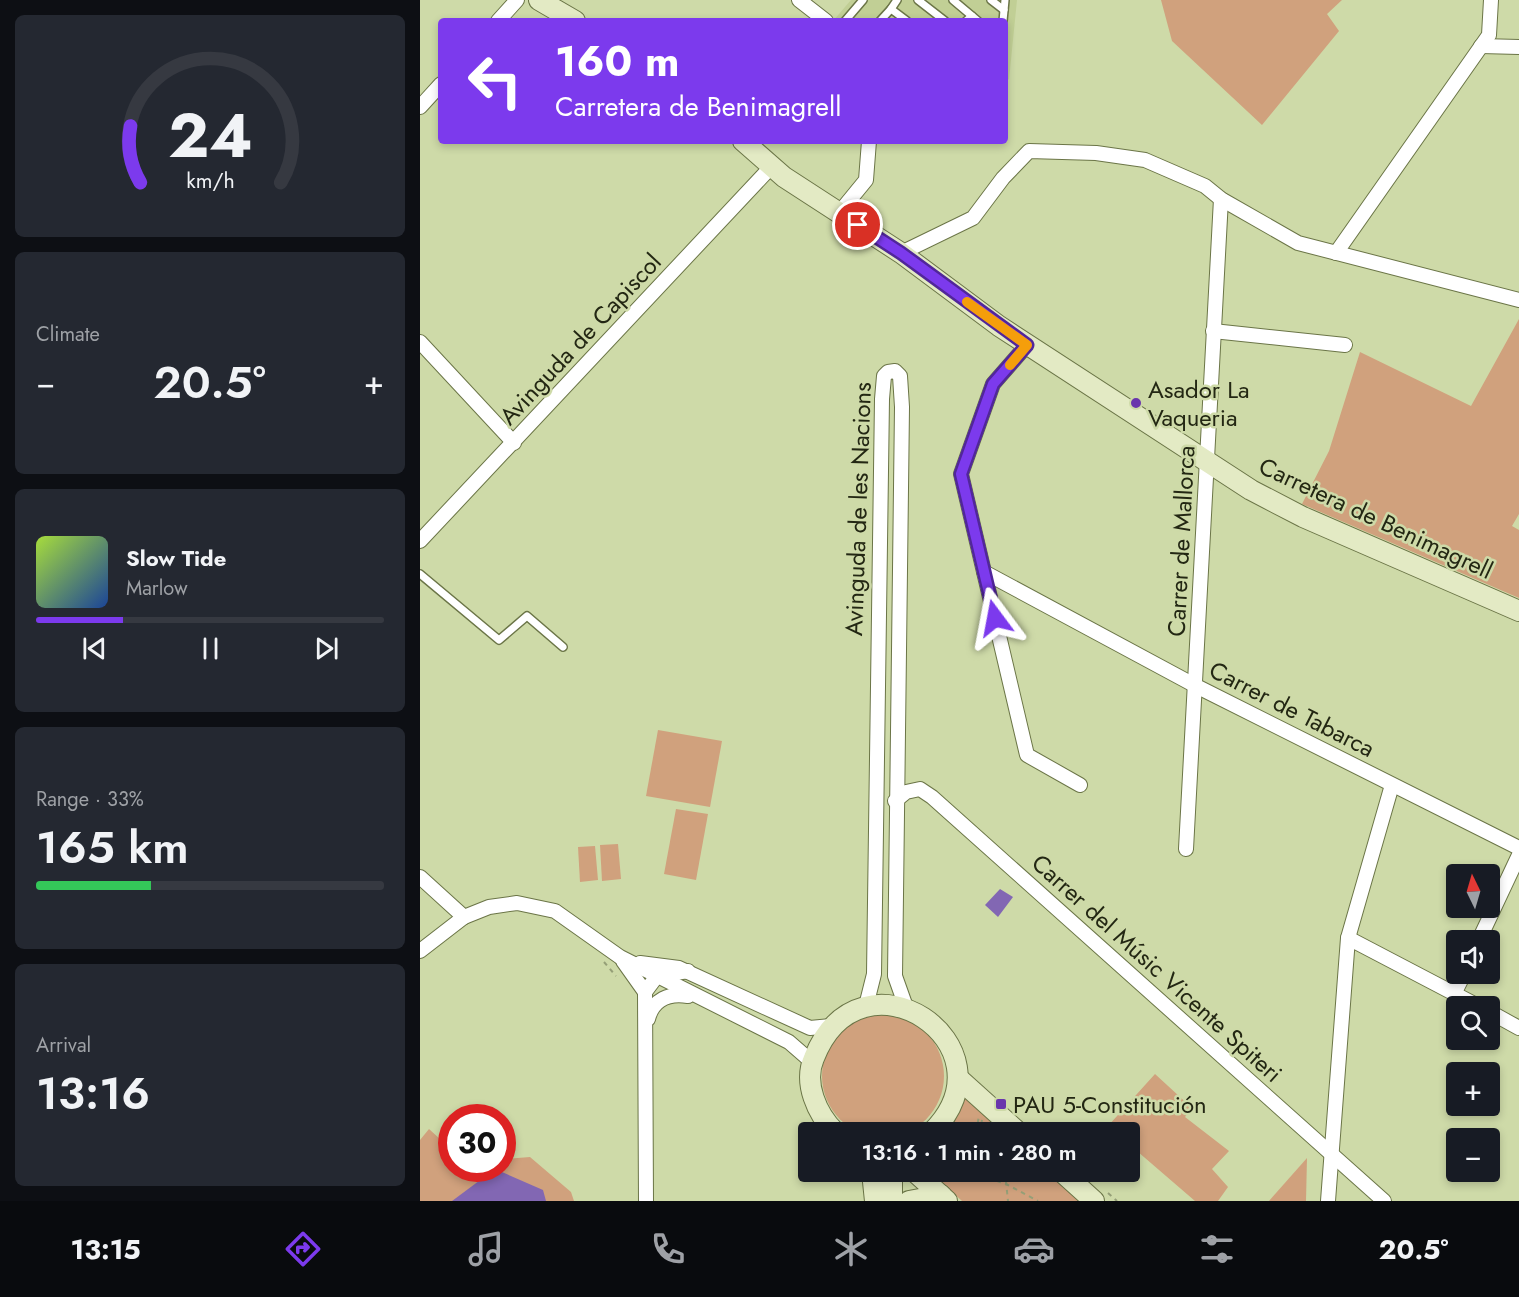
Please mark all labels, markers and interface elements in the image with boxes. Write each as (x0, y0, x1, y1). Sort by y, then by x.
text: 160 m (555, 31, 679, 92)
icon: left (456, 42, 534, 120)
text: Carretera de Benimagrell (555, 87, 841, 126)
text: 24 (168, 90, 252, 180)
text: km/h (186, 165, 234, 196)
pin (832, 199, 883, 250)
icon: arrive (841, 208, 874, 241)
street label: Avinguda de Capiscol (491, 245, 669, 433)
text: Climate (36, 320, 100, 349)
text: 20.5° (153, 350, 266, 415)
text: − (36, 359, 55, 406)
text: + (364, 359, 384, 406)
place label: Asador La Vaqueria (1148, 372, 1250, 435)
street label: Avinguda de les Nacions (836, 381, 880, 637)
marker: Asador La Vaqueria (1129, 396, 1143, 410)
street label: Carrer de Mallorca (1159, 445, 1203, 637)
street label: Carretera de Benimagrell (1253, 448, 1499, 588)
text: Slow Tide (126, 542, 226, 574)
text: Marlow (126, 574, 188, 603)
position arrow (963, 586, 1027, 650)
icon: previous (78, 632, 111, 665)
icon: pause (194, 632, 227, 665)
icon: next (310, 632, 343, 665)
street label: Carrer de Tabarca (1203, 652, 1381, 766)
text: Range · 33% (36, 785, 144, 814)
text: 165 km (36, 815, 189, 880)
street label: Carrer del Músic Vicente Spiteri (1024, 846, 1290, 1090)
north arrow (1446, 864, 1500, 918)
map controls (1446, 864, 1500, 1182)
button: sound (1446, 930, 1500, 984)
button: search (1446, 996, 1500, 1050)
text: Arrival (36, 1031, 91, 1060)
text: 13:16 (36, 1061, 150, 1126)
button: + (1446, 1062, 1500, 1116)
place label: PAU 5-Constitución (1013, 1087, 1207, 1122)
marker: PAU 5-Constitución (994, 1097, 1008, 1111)
speed limit sign: 30 (438, 1104, 516, 1182)
button: − (1446, 1128, 1500, 1182)
text: 13:16 · 1 min · 280 m (861, 1136, 1077, 1168)
icon: directions (282, 1228, 324, 1270)
icon: music (465, 1228, 507, 1270)
icon: phone (647, 1228, 689, 1270)
icon: climate (830, 1228, 872, 1270)
icon: car (1013, 1228, 1055, 1270)
icon: filters (1196, 1228, 1238, 1270)
text: 13:15 (70, 1230, 141, 1269)
text: 20.5° (1379, 1230, 1449, 1269)

